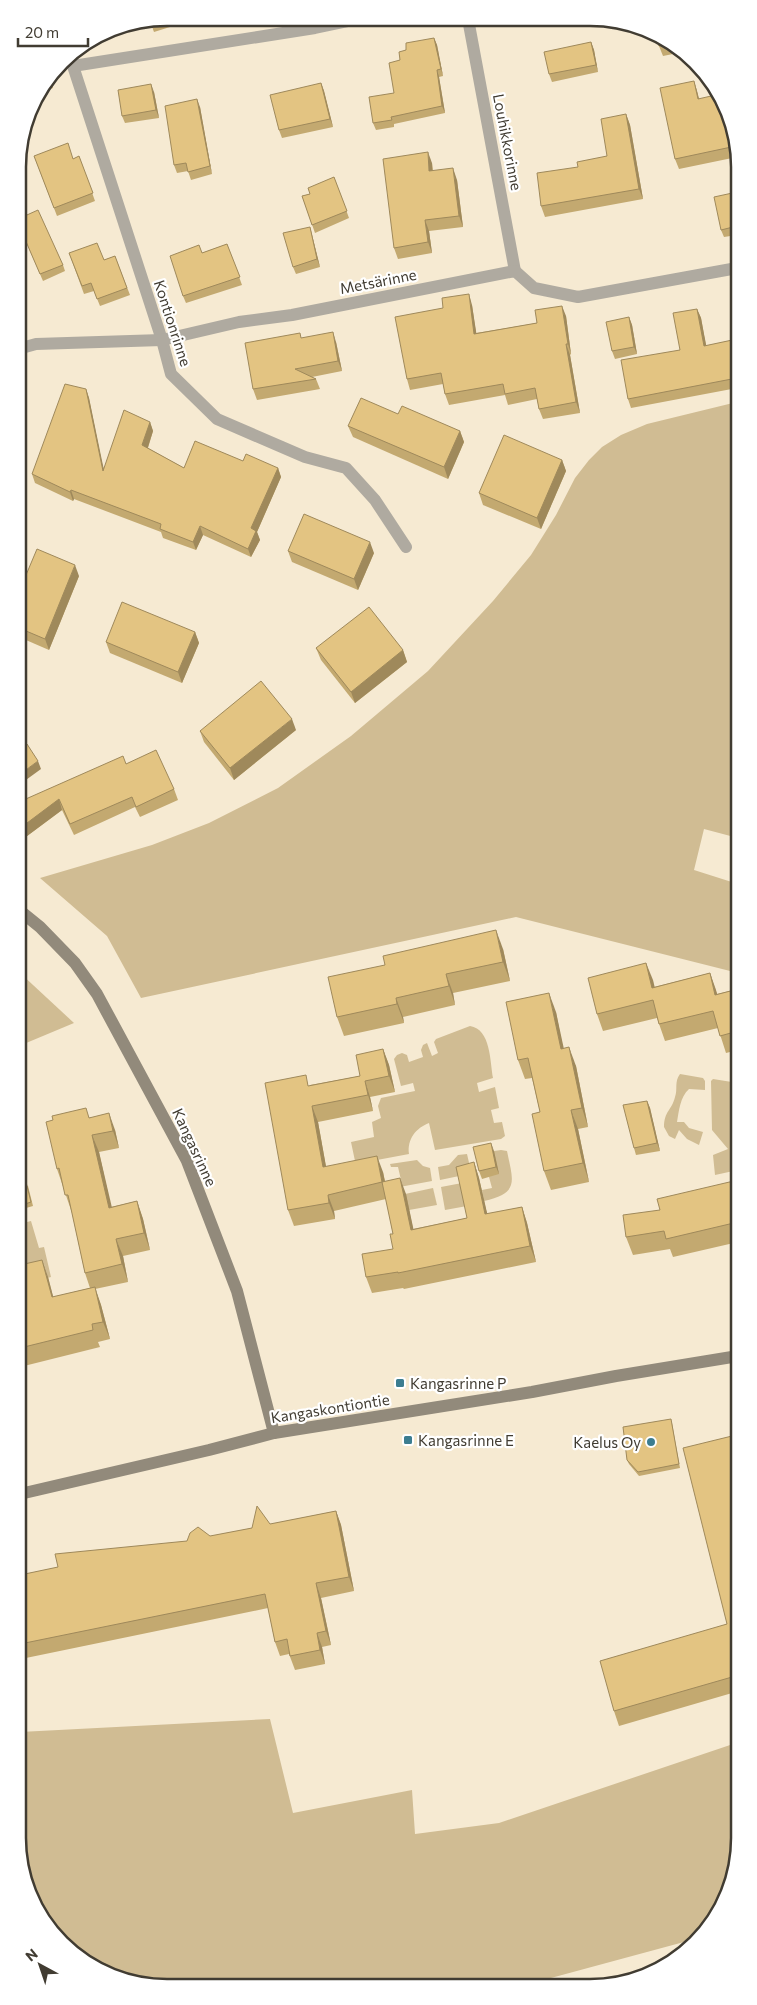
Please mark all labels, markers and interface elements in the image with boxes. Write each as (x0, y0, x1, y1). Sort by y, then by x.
scale bar (18, 15, 88, 47)
text: 20 m (25, 23, 59, 41)
street label: Louhikkorinne (490, 92, 526, 192)
street label: Metsärinne (338, 265, 418, 297)
street label: Kontionrinne (151, 278, 195, 368)
street label: Kangasrinne (169, 1105, 221, 1189)
place label: Kangasrinne P (410, 1374, 506, 1392)
marker: Kangasrinne P (394, 1377, 406, 1389)
street label: Kangaskontiontie (269, 1390, 391, 1426)
place label: Kangasrinne E (418, 1431, 514, 1449)
place label: Kaelus Oy (573, 1433, 641, 1451)
marker: Kangasrinne E (402, 1434, 414, 1446)
marker: Kaelus Oy (645, 1436, 657, 1448)
north arrow (15, 1940, 65, 1990)
text: N (22, 1945, 41, 1965)

